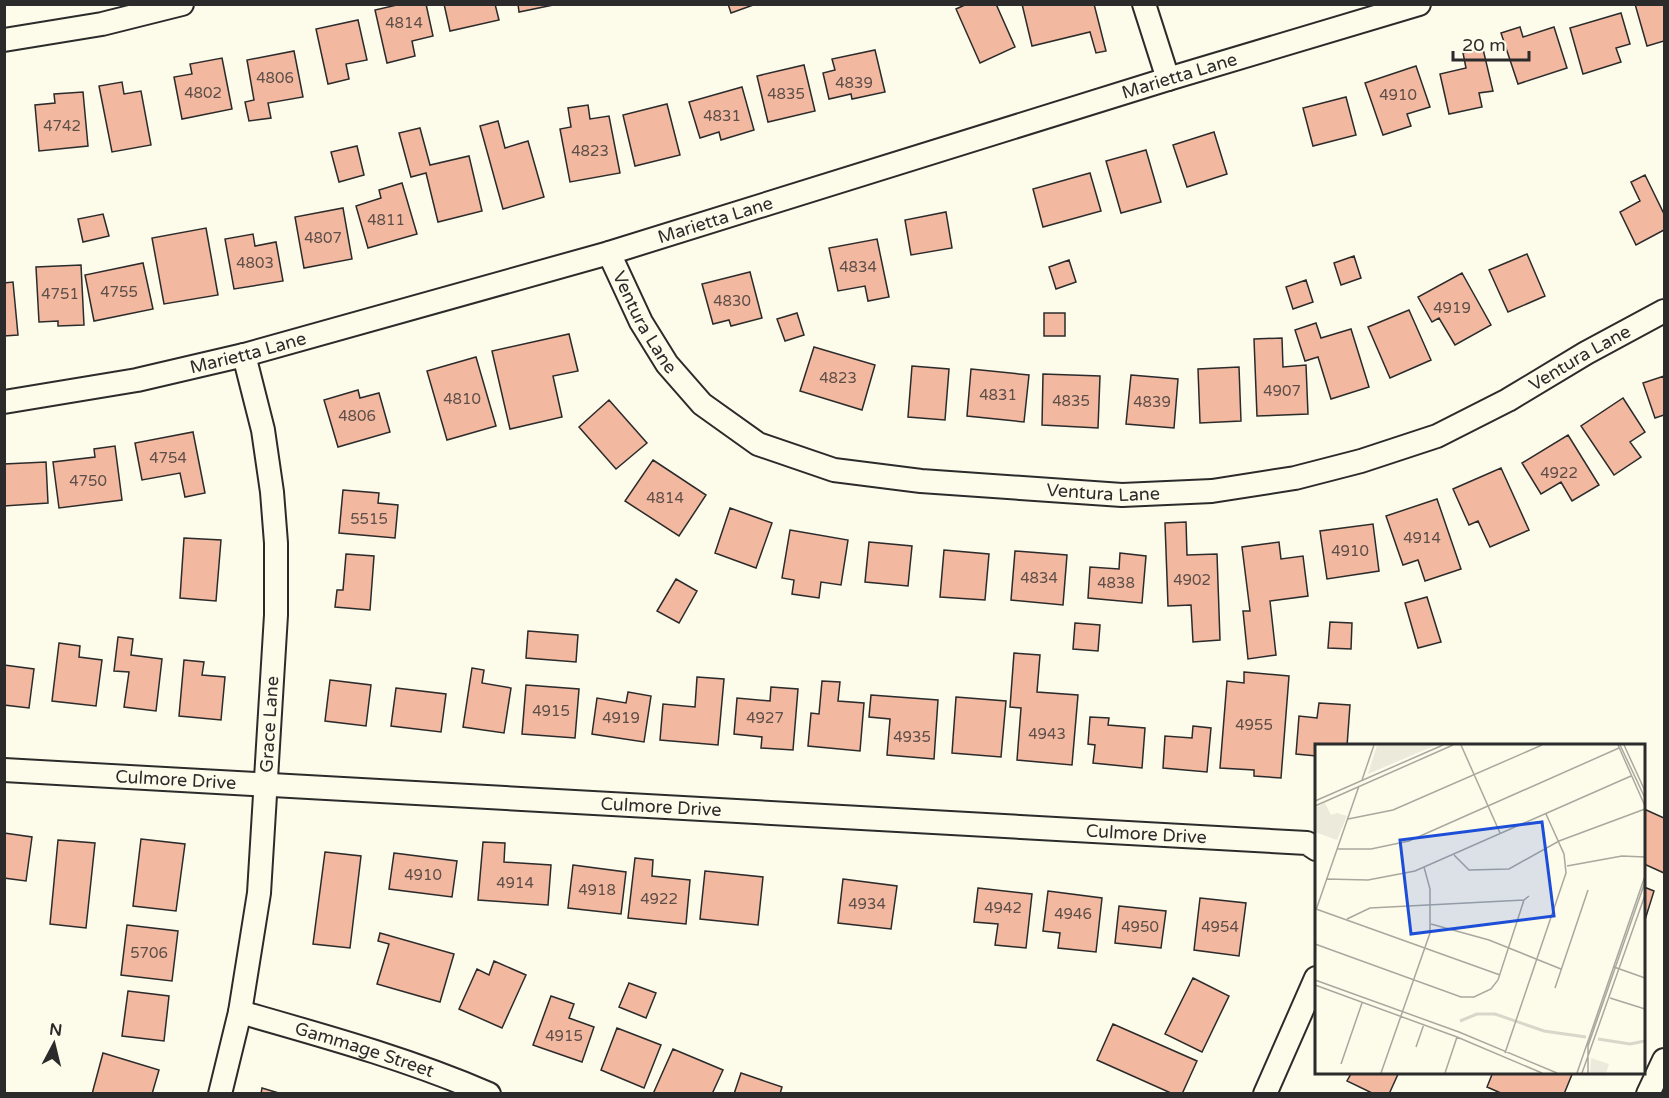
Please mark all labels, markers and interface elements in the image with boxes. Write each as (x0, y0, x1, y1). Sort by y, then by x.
house number: 4814 (385, 14, 423, 32)
scale bar (1453, 24, 1530, 62)
text: 20 m (1462, 34, 1506, 56)
street label: Marietta Lane (1119, 48, 1240, 104)
house number: 4806 (256, 69, 294, 87)
house number: 4839 (835, 74, 873, 92)
house number: 4802 (184, 84, 222, 102)
house number: 4835 (767, 85, 805, 103)
house number: 4910 (1379, 86, 1417, 104)
house number: 4831 (703, 107, 741, 125)
house number: 4742 (43, 117, 81, 135)
house number: 4823 (571, 142, 609, 160)
street label: Marietta Lane (655, 192, 776, 248)
house number: 4811 (367, 211, 405, 229)
house number: 4807 (304, 229, 342, 247)
house number: 4803 (236, 254, 274, 272)
house number: 4834 (839, 258, 877, 276)
street label: Ventura Lane (608, 268, 681, 378)
house number: 4755 (100, 283, 138, 301)
house number: 4751 (41, 285, 79, 303)
house number: 4830 (713, 292, 751, 310)
house number: 4919 (1433, 299, 1471, 317)
street label: Ventura Lane (1525, 320, 1634, 396)
street label: Marietta Lane (188, 327, 309, 378)
house number: 4823 (819, 369, 857, 387)
house number: 4907 (1263, 382, 1301, 400)
house number: 4831 (979, 386, 1017, 404)
house number: 4810 (443, 390, 481, 408)
house number: 4835 (1052, 392, 1090, 410)
house number: 4839 (1133, 393, 1171, 411)
house number: 4806 (338, 407, 376, 425)
house number: 4754 (149, 449, 187, 467)
house number: 4922 (1540, 464, 1578, 482)
house number: 4750 (69, 472, 107, 490)
street label: Ventura Lane (1046, 479, 1160, 506)
house number: 4814 (646, 489, 684, 507)
house number: 5515 (350, 510, 388, 528)
house number: 4914 (1403, 529, 1441, 547)
house number: 4910 (1331, 542, 1369, 560)
house number: 4834 (1020, 569, 1058, 587)
house number: 4902 (1173, 571, 1211, 589)
house number: 4838 (1097, 574, 1135, 592)
street label: Grace Lane (255, 675, 283, 773)
house number: 4915 (532, 702, 570, 720)
house number: 4919 (602, 709, 640, 727)
house number: 4927 (746, 709, 784, 727)
house number: 4955 (1235, 716, 1273, 734)
house number: 4943 (1028, 725, 1066, 743)
house number: 4935 (893, 728, 931, 746)
inset map (1315, 744, 1645, 1074)
street label: Culmore Drive (115, 765, 237, 794)
street label: Culmore Drive (600, 792, 722, 821)
street label: Culmore Drive (1085, 820, 1207, 848)
house number: 4910 (404, 866, 442, 884)
house number: 4914 (496, 874, 534, 892)
house number: 4918 (578, 881, 616, 899)
house number: 4922 (640, 890, 678, 908)
house number: 4934 (848, 895, 886, 913)
house number: 4942 (984, 899, 1022, 917)
house number: 4946 (1054, 905, 1092, 923)
house number: 4950 (1121, 918, 1159, 936)
house number: 4954 (1201, 918, 1239, 936)
house number: 5706 (130, 944, 168, 962)
north arrow (24, 1014, 84, 1074)
street label: Gammage Street (292, 1017, 437, 1082)
text: N (48, 1019, 63, 1041)
house number: 4915 (545, 1027, 583, 1045)

